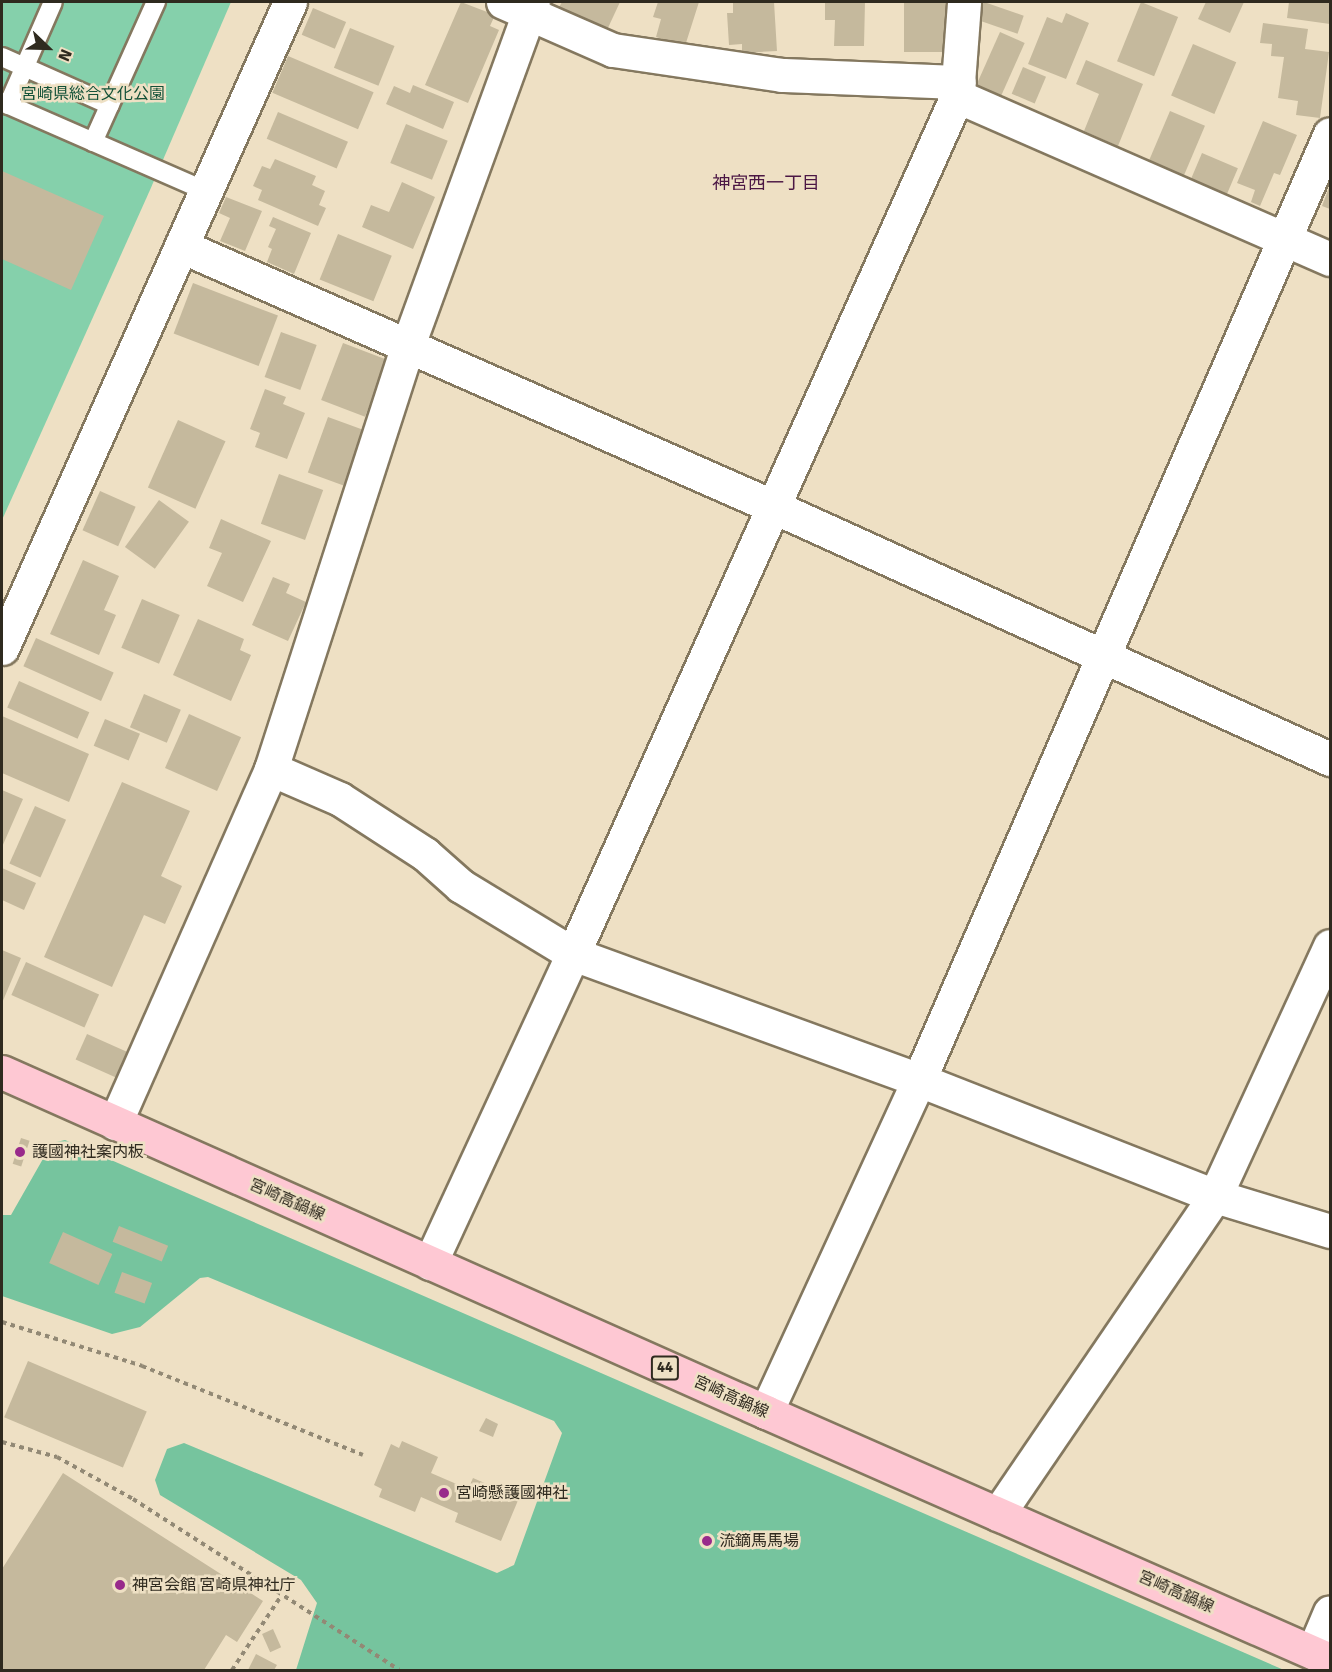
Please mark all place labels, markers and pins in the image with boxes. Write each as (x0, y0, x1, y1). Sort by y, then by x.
place label: 護國神社案内板 (32, 1142, 144, 1162)
marker: 護國神社案内板 (13, 1145, 27, 1159)
place label: 宮崎懸護國神社 (456, 1483, 568, 1503)
marker: 宮崎懸護國神社 (437, 1486, 451, 1500)
place label: 流鏑馬馬場 (719, 1531, 799, 1551)
marker: 流鏑馬馬場 (700, 1534, 714, 1548)
place label: 神宮会館 宮崎県神社庁 (132, 1575, 296, 1595)
marker: 神宮会館 宮崎県神社庁 (113, 1578, 127, 1592)

